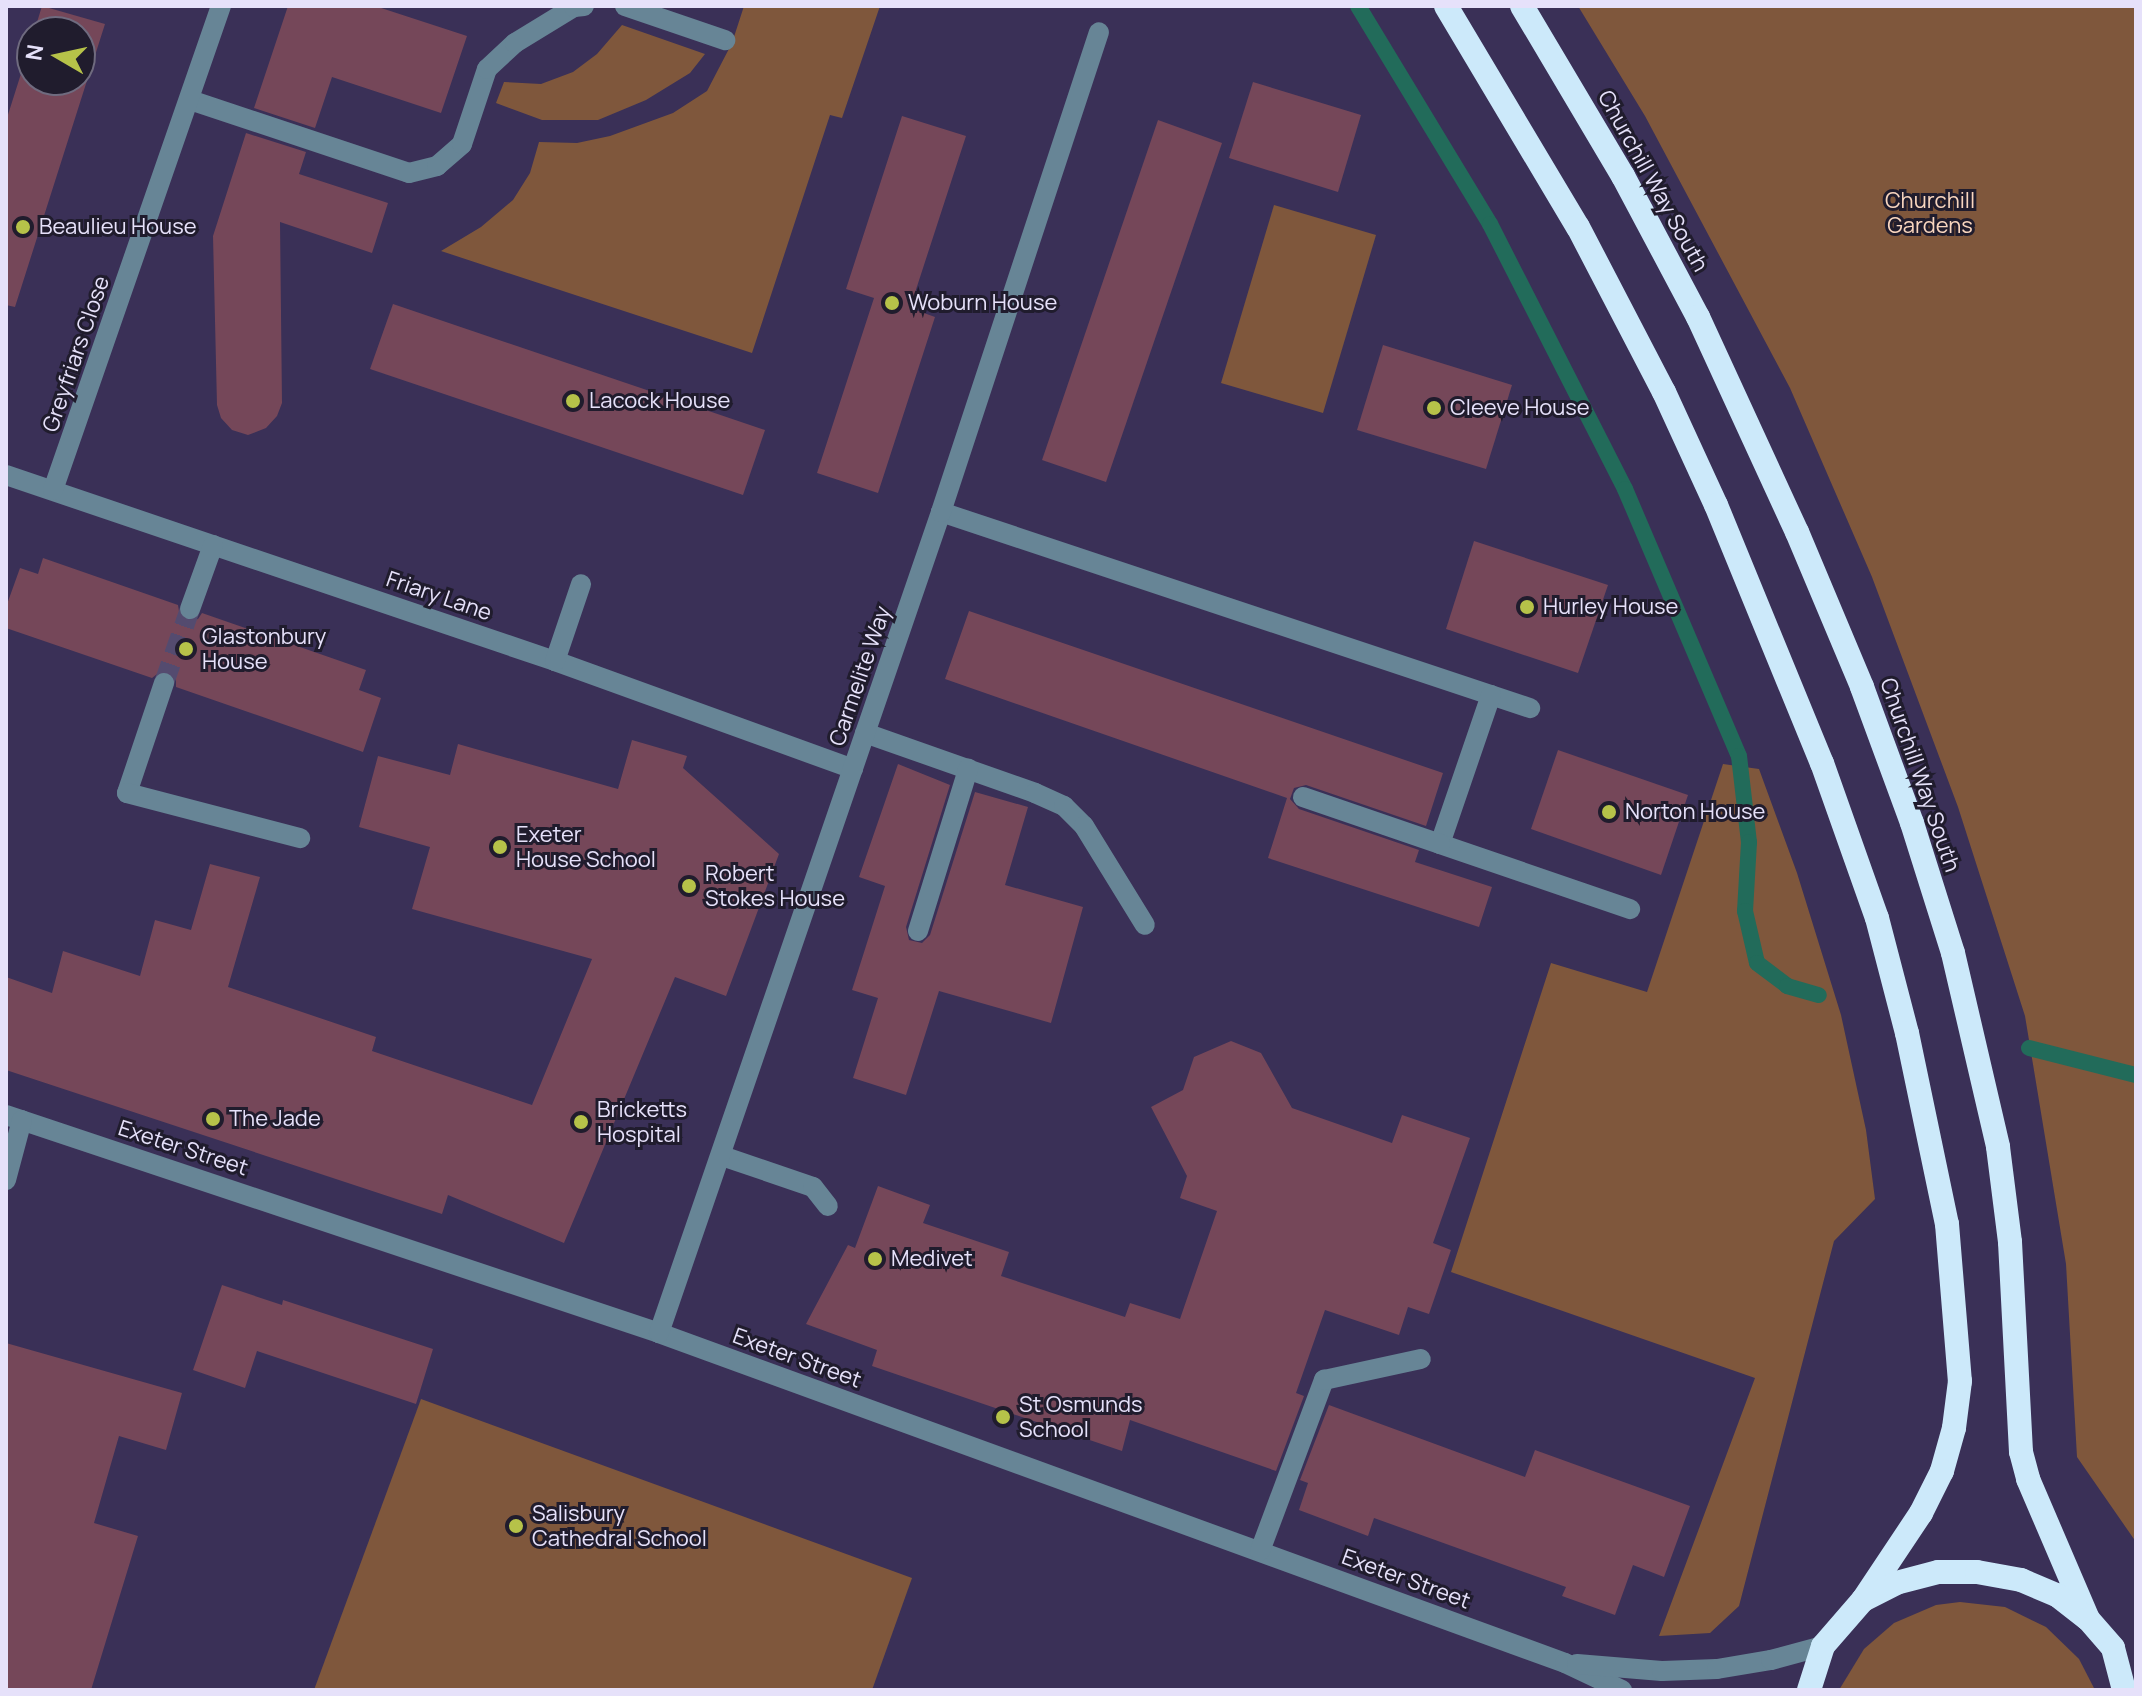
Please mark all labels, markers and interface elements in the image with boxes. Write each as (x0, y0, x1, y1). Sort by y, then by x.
north arrow (16, 16, 96, 96)
text: N (18, 42, 50, 63)
street label: Churchill Way South (1592, 86, 1714, 276)
park label: Churchill Gardens (1885, 187, 1975, 238)
place label: Beaulieu House (39, 214, 197, 240)
marker: Beaulieu House (14, 218, 32, 236)
street label: Greyfriars Close (37, 273, 115, 435)
place label: Woburn House (908, 290, 1057, 316)
marker: Woburn House (883, 294, 901, 312)
place label: Lacock House (589, 388, 730, 414)
marker: Lacock House (564, 392, 582, 410)
place label: Cleeve House (1450, 395, 1590, 421)
marker: Cleeve House (1425, 399, 1443, 417)
street label: Friary Lane (383, 566, 495, 626)
place label: Hurley House (1543, 594, 1678, 620)
marker: Hurley House (1518, 598, 1536, 616)
street label: Carmelite Way (824, 603, 896, 749)
place label: Glastonbury House (202, 623, 326, 674)
marker: Glastonbury House (177, 640, 195, 658)
street label: Churchill Way South (1874, 675, 1966, 875)
place label: Norton House (1625, 799, 1765, 825)
marker: Norton House (1600, 803, 1618, 821)
place label: Exeter House School (516, 821, 656, 872)
marker: Exeter House School (491, 838, 509, 856)
place label: Robert Stokes House (705, 860, 845, 912)
marker: Robert Stokes House (680, 877, 698, 895)
place label: Bricketts Hospital (597, 1096, 687, 1148)
place label: The Jade (229, 1106, 321, 1132)
marker: The Jade (204, 1110, 222, 1128)
marker: Bricketts Hospital (572, 1113, 590, 1131)
street label: Exeter Street (115, 1115, 251, 1181)
place label: Medivet (891, 1246, 973, 1272)
marker: Medivet (866, 1250, 884, 1268)
street label: Exeter Street (729, 1323, 865, 1393)
place label: St Osmunds School (1019, 1391, 1143, 1442)
marker: St Osmunds School (994, 1408, 1012, 1426)
place label: Salisbury Cathedral School (532, 1500, 707, 1552)
marker: Salisbury Cathedral School (507, 1517, 525, 1535)
street label: Exeter Street (1338, 1544, 1474, 1614)

